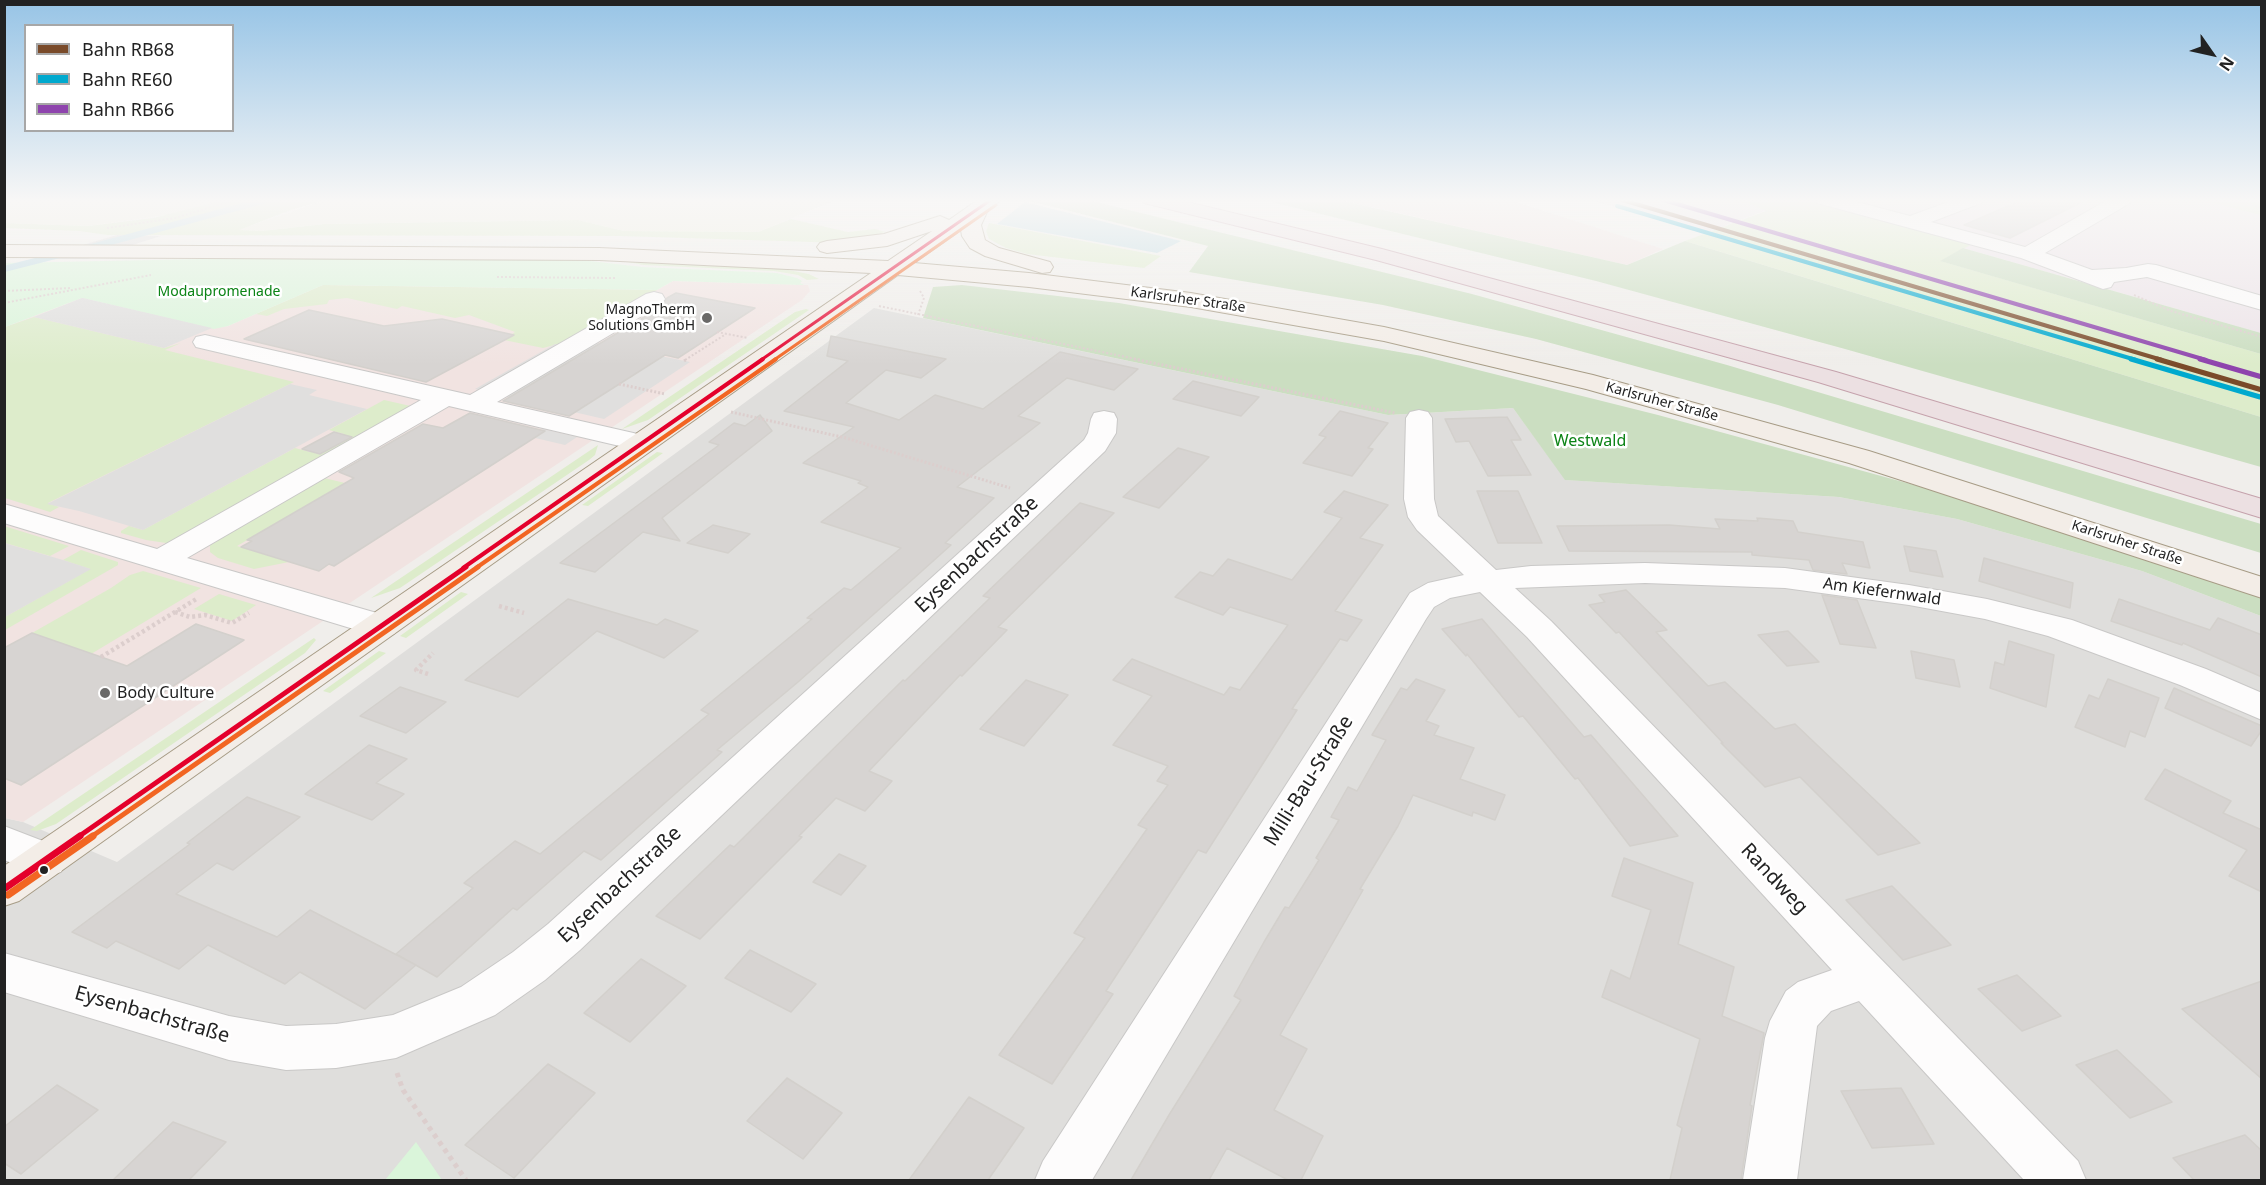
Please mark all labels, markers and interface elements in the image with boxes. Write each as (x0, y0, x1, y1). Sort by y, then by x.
legend (24, 24, 234, 132)
north arrow (2182, 24, 2242, 84)
text: Bahn RB68 (82, 37, 174, 61)
text: N (2214, 53, 2240, 76)
text: Bahn RE60 (82, 67, 173, 91)
text: Bahn RB66 (82, 97, 174, 121)
park label: Modaupromenade (158, 284, 280, 300)
street label: Karlsruher Straße (1129, 284, 1247, 316)
place label: MagnoTherm Solutions GmbH (588, 302, 695, 334)
marker: MagnoTherm Solutions GmbH (700, 311, 714, 325)
street label: Karlsruher Straße (1604, 379, 1720, 425)
park label: Westwald (1554, 431, 1626, 451)
street label: Eysenbachstraße (910, 492, 1044, 618)
street label: Karlsruher Straße (2069, 517, 2185, 569)
street label: Am Kiefernwald (1822, 574, 1942, 610)
place label: Body Culture (117, 683, 214, 703)
marker: Body Culture (98, 686, 112, 700)
street label: Milli-Bau-Straße (1259, 711, 1359, 851)
street label: Eysenbachstraße (553, 822, 687, 948)
street label: Randweg (1735, 839, 1813, 919)
unlabelled marker (38, 864, 50, 876)
street label: Eysenbachstraße (72, 981, 232, 1049)

